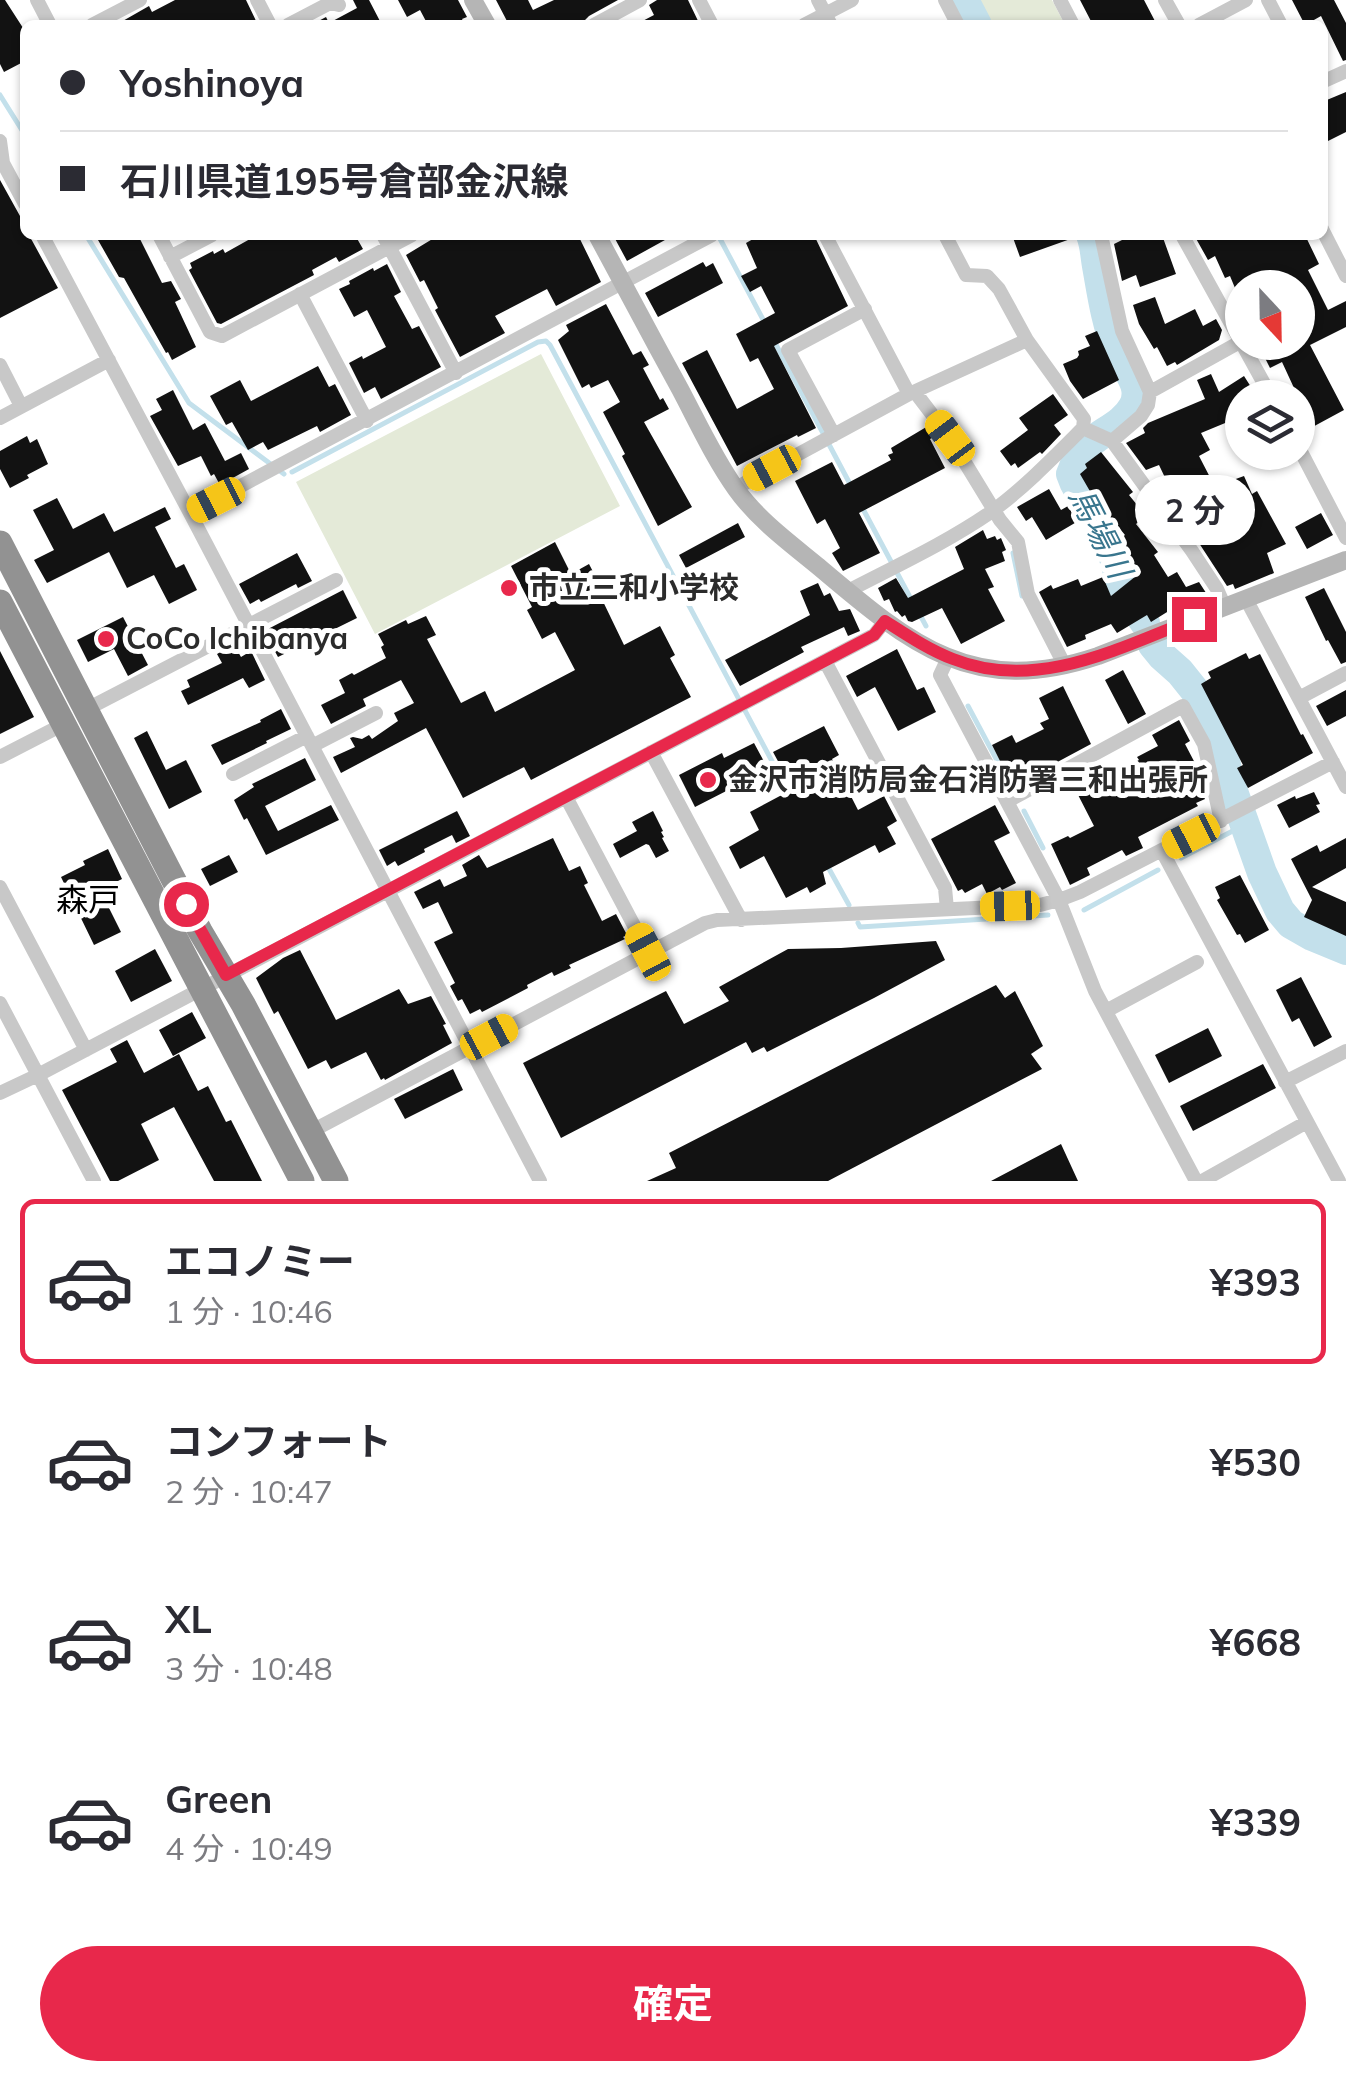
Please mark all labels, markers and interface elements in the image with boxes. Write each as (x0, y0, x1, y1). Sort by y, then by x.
text: Yoshinoya (120, 59, 304, 107)
text: 石川県道195号倉部金沢線 (120, 157, 568, 205)
north arrow (1225, 270, 1315, 360)
map controls (1225, 270, 1315, 470)
button: layers (1225, 380, 1315, 470)
car (920, 405, 980, 471)
car (738, 441, 806, 495)
car (182, 473, 250, 527)
callout: 2 分 (1134, 474, 1254, 544)
water label: 馬場川 (1061, 481, 1142, 587)
text: 2 分 (1165, 490, 1225, 530)
place label: 市立三和小学校 (529, 568, 739, 606)
marker: 市立三和小学校 (498, 577, 520, 599)
route end (1172, 597, 1217, 642)
place label: CoCo Ichibanya (126, 619, 348, 657)
marker: CoCo Ichibanya (95, 628, 117, 650)
place label: 金沢市消防局金石消防署三和出張所 (728, 760, 1208, 798)
marker: 金沢市消防局金石消防署三和出張所 (697, 769, 719, 791)
car (1157, 809, 1225, 863)
district label: 森戸 (56, 879, 120, 919)
route start (164, 882, 209, 927)
car (979, 890, 1041, 922)
car (621, 918, 675, 986)
car (455, 1010, 523, 1064)
icon: car (45, 1237, 135, 1327)
text: エコノミー (165, 1237, 355, 1285)
text: ¥393 (1210, 1258, 1301, 1306)
text: 1 分 · 10:46 (165, 1291, 333, 1331)
icon: car (45, 1417, 135, 1507)
text: コンフォート (165, 1417, 392, 1465)
text: ¥530 (1210, 1438, 1301, 1486)
text: 2 分 · 10:47 (165, 1471, 333, 1511)
text: XL (165, 1595, 212, 1643)
icon: car (45, 1597, 135, 1687)
text: ¥668 (1210, 1618, 1301, 1666)
text: 3 分 · 10:48 (165, 1648, 333, 1688)
text: Green (165, 1775, 272, 1823)
icon: car (45, 1777, 135, 1867)
text: ¥339 (1210, 1798, 1301, 1846)
text: 4 分 · 10:49 (165, 1828, 333, 1868)
button: 確定 (40, 1946, 1306, 2061)

